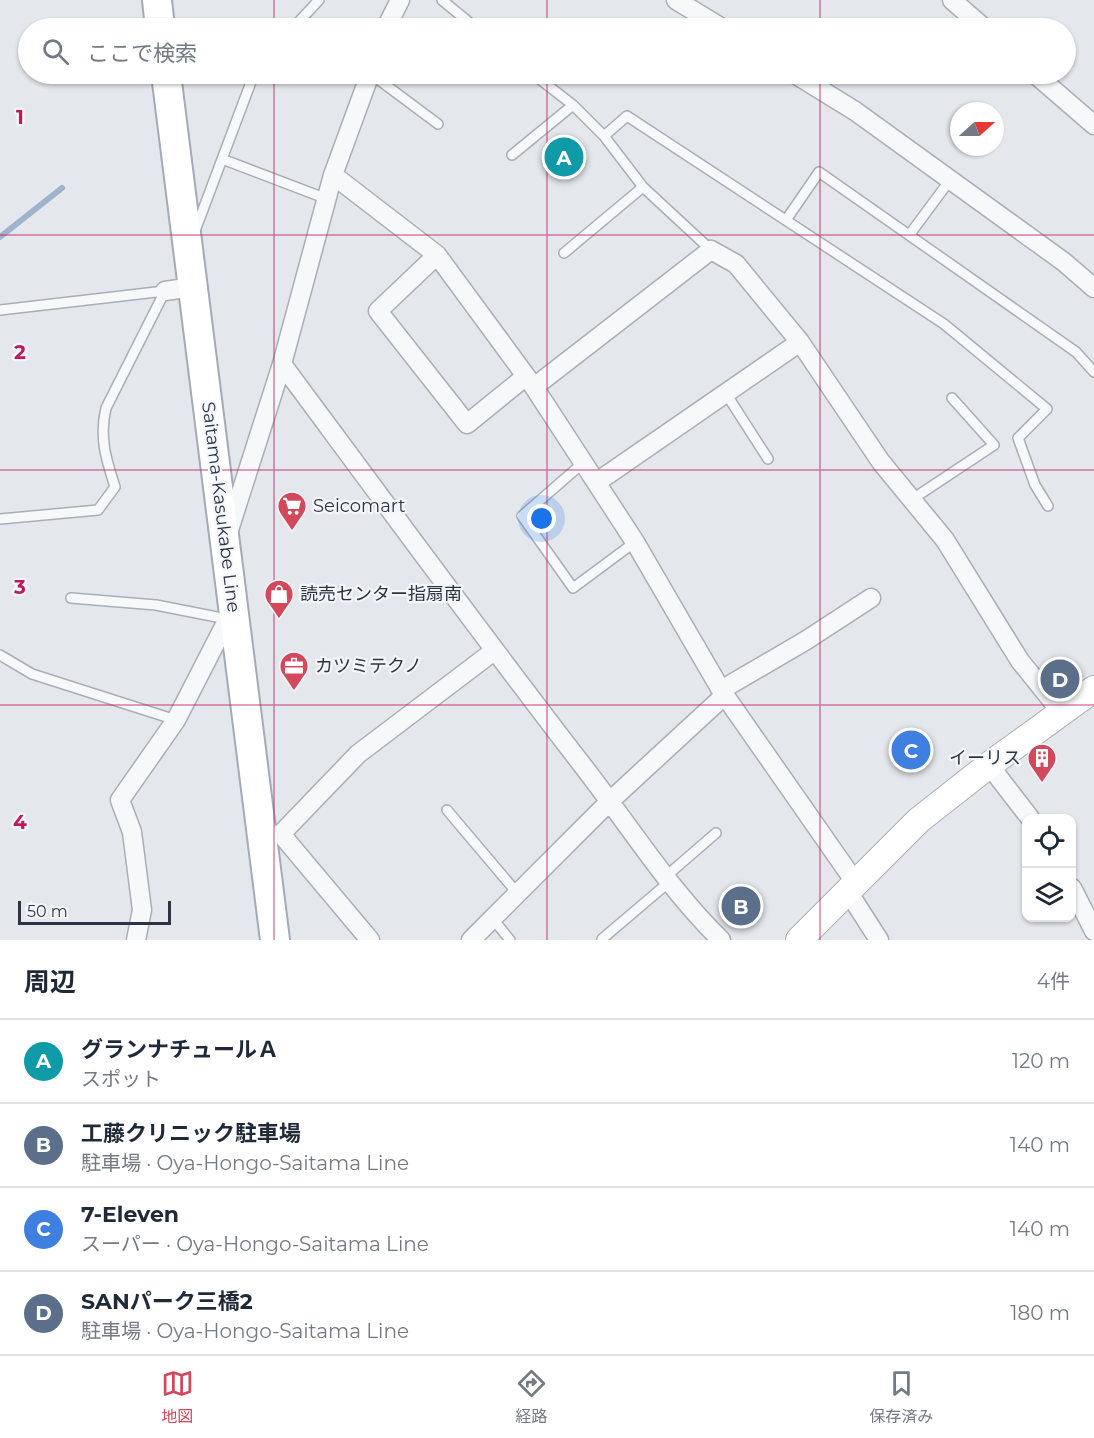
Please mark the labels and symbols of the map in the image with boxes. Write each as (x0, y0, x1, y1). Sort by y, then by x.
north arrow (950, 102, 1004, 156)
text: 1 (16, 105, 24, 129)
pin: A (544, 134, 584, 180)
text: 2 (14, 340, 26, 364)
street label: Saitama-Kasukabe Line (197, 400, 245, 614)
supermarket icon: Seicomart (276, 490, 308, 532)
place label: Seicomart (313, 495, 406, 517)
your location (527, 504, 556, 533)
text: 3 (13, 575, 26, 599)
shop icon: 読売センター指扇南 (263, 578, 295, 620)
place label: 読売センター指扇南 (300, 583, 462, 605)
office icon: カツミテクノ (278, 650, 310, 692)
place label: カツミテクノ (315, 655, 422, 677)
pin: D (1040, 656, 1080, 702)
pin: C (892, 728, 930, 772)
building icon: イーリス (1026, 742, 1058, 784)
place label: イーリス (949, 747, 1021, 769)
text: 4 (13, 810, 27, 834)
pin: B (722, 884, 760, 928)
scale bar (18, 898, 171, 926)

